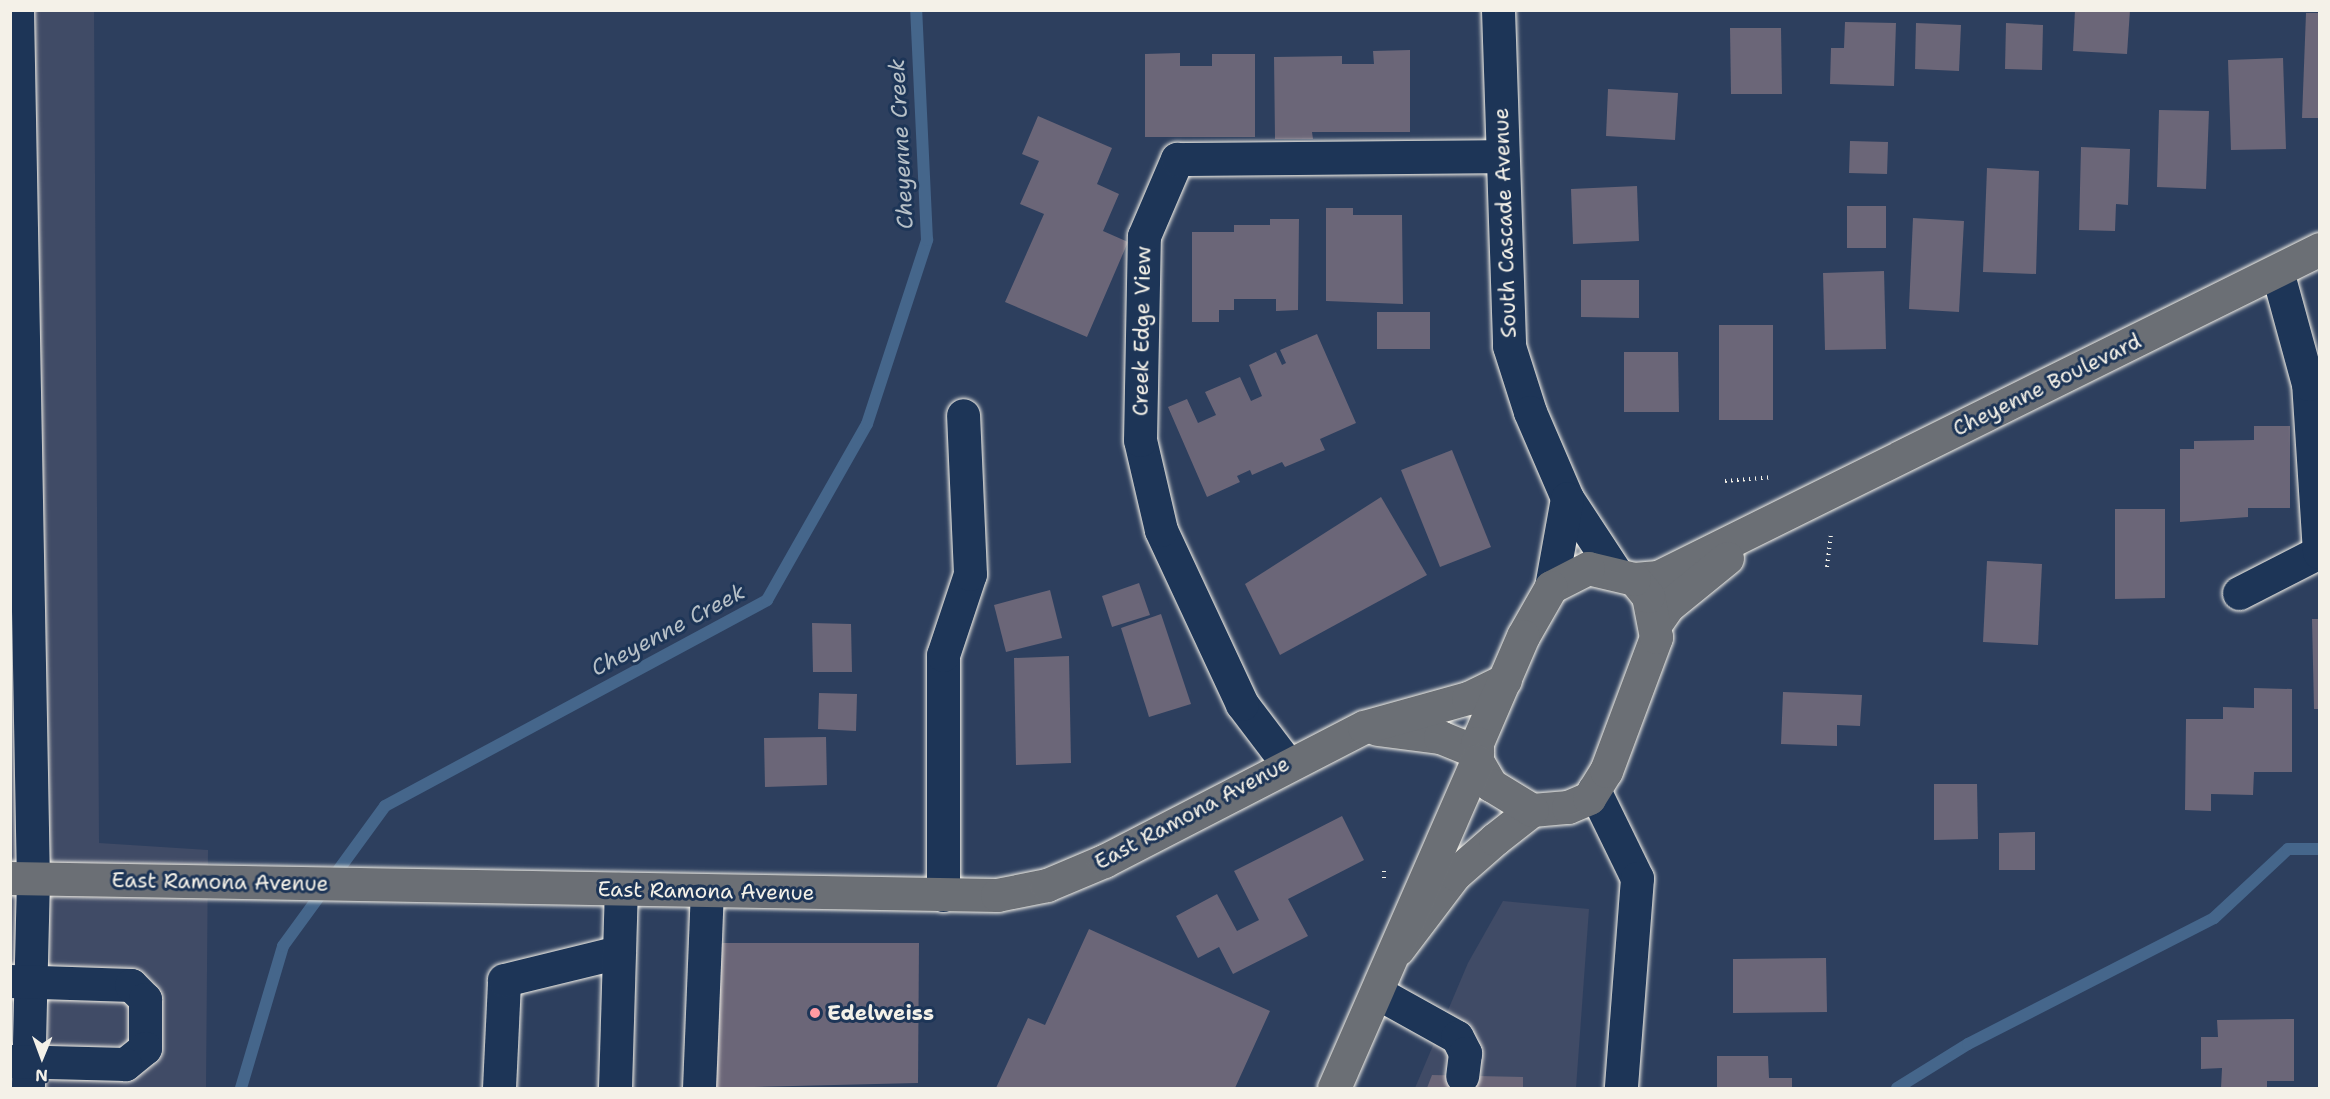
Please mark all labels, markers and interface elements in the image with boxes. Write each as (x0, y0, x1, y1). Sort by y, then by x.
water label: Cheyenne Creek (883, 58, 919, 230)
street label: South Cascade Avenue (1488, 107, 1522, 339)
street label: Creek Edge View (1128, 246, 1156, 416)
street label: Cheyenne Boulevard (1949, 328, 2145, 442)
water label: Cheyenne Creek (586, 578, 750, 682)
street label: East Ramona Avenue (1090, 751, 1294, 875)
street label: East Ramona Avenue (111, 868, 329, 896)
street label: East Ramona Avenue (597, 877, 815, 905)
place label: Edelweiss (827, 1000, 934, 1026)
marker: Edelweiss (808, 1006, 822, 1020)
north arrow (12, 1027, 72, 1087)
text: N (35, 1065, 48, 1086)

